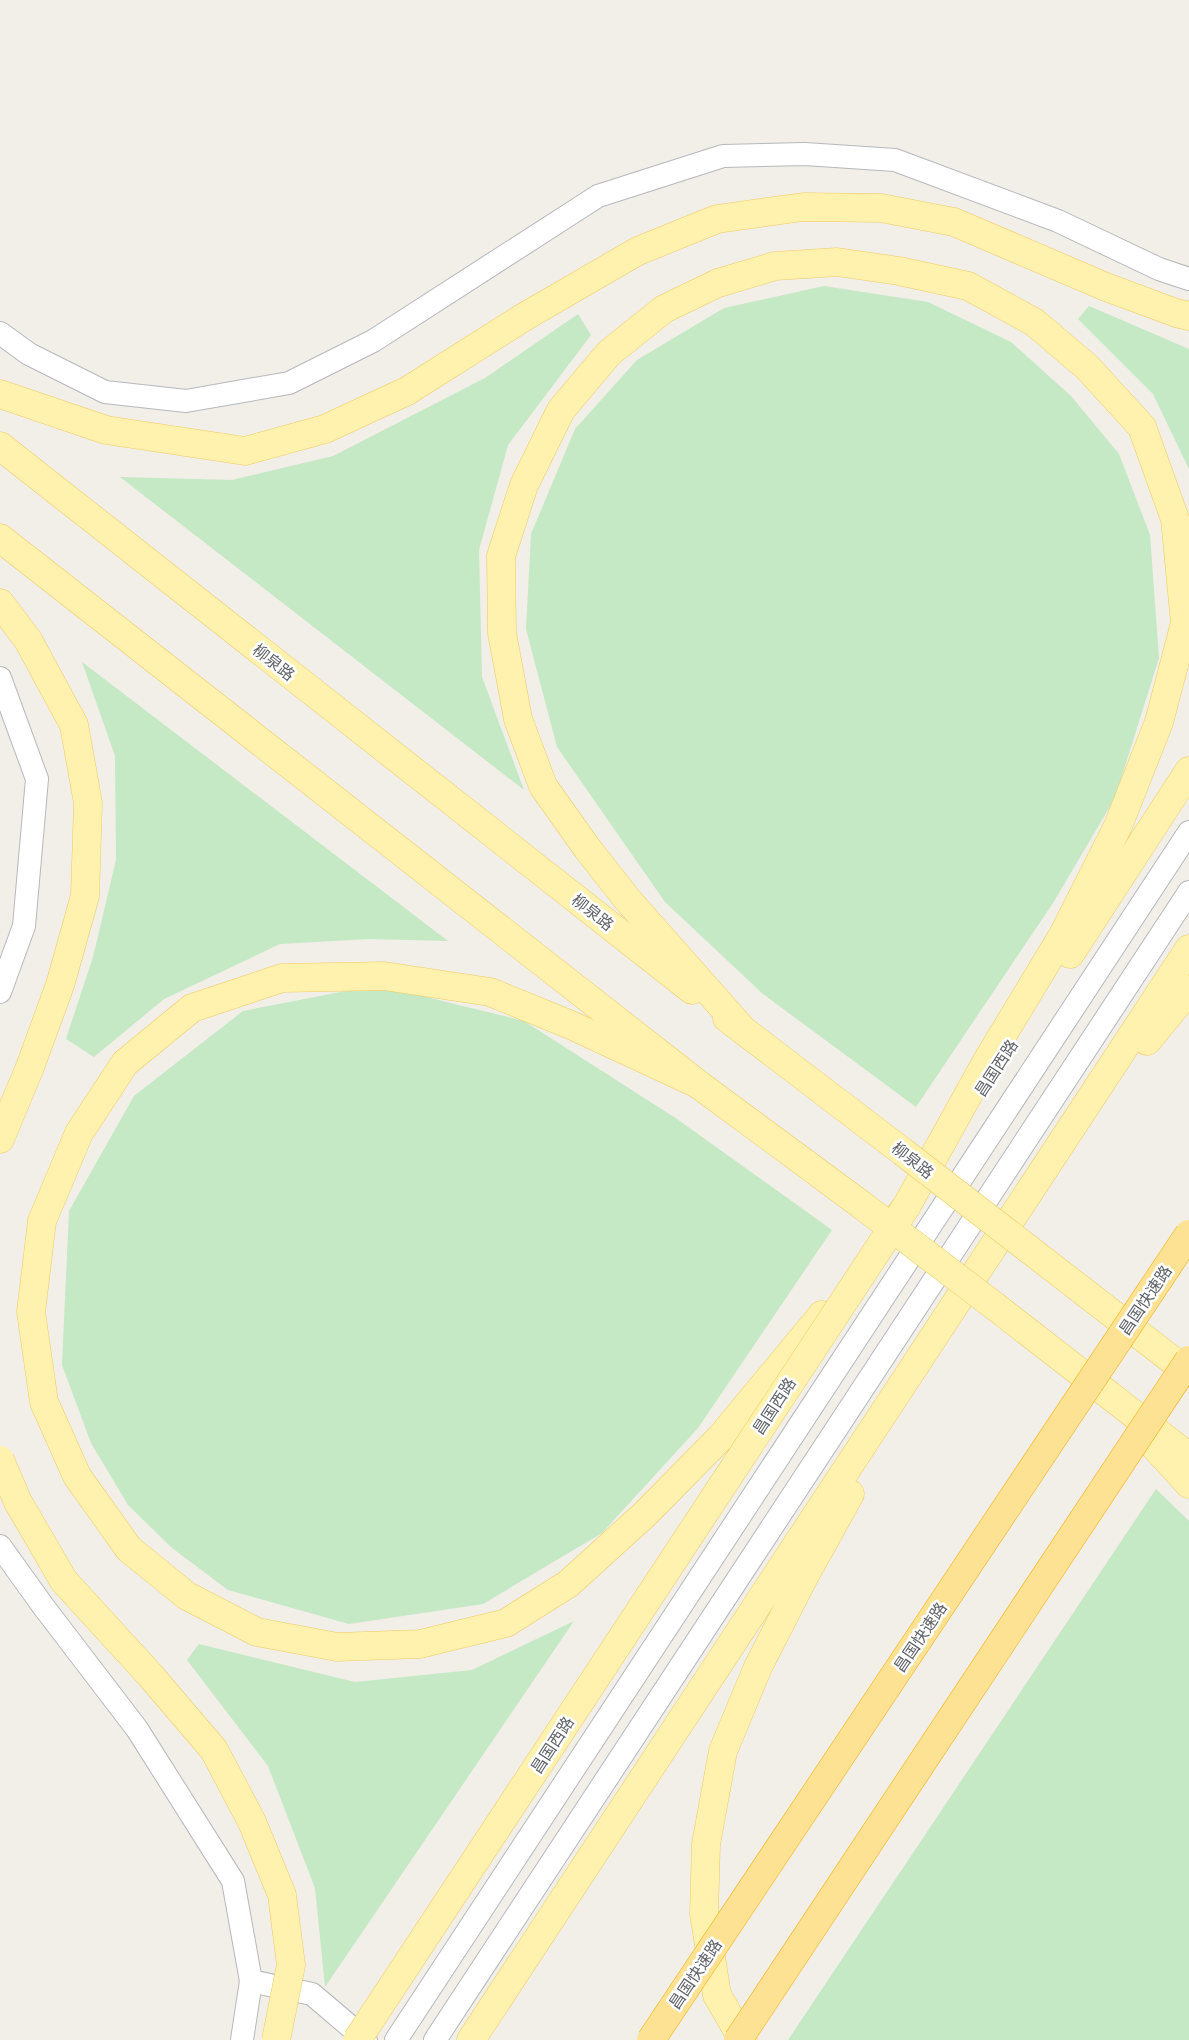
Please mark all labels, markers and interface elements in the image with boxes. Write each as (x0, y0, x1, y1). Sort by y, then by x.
street label: 柳泉路 (248, 640, 298, 685)
street label: 柳泉路 (567, 890, 617, 935)
street label: 昌国西路 (971, 1036, 1023, 1101)
street label: 柳泉路 (887, 1138, 937, 1183)
street label: 昌国快速路 (1115, 1262, 1176, 1339)
street label: 昌国西路 (749, 1374, 801, 1439)
street label: 昌国快速路 (890, 1599, 951, 1676)
street label: 昌国西路 (527, 1713, 579, 1778)
street label: 昌国快速路 (665, 1936, 726, 2013)

